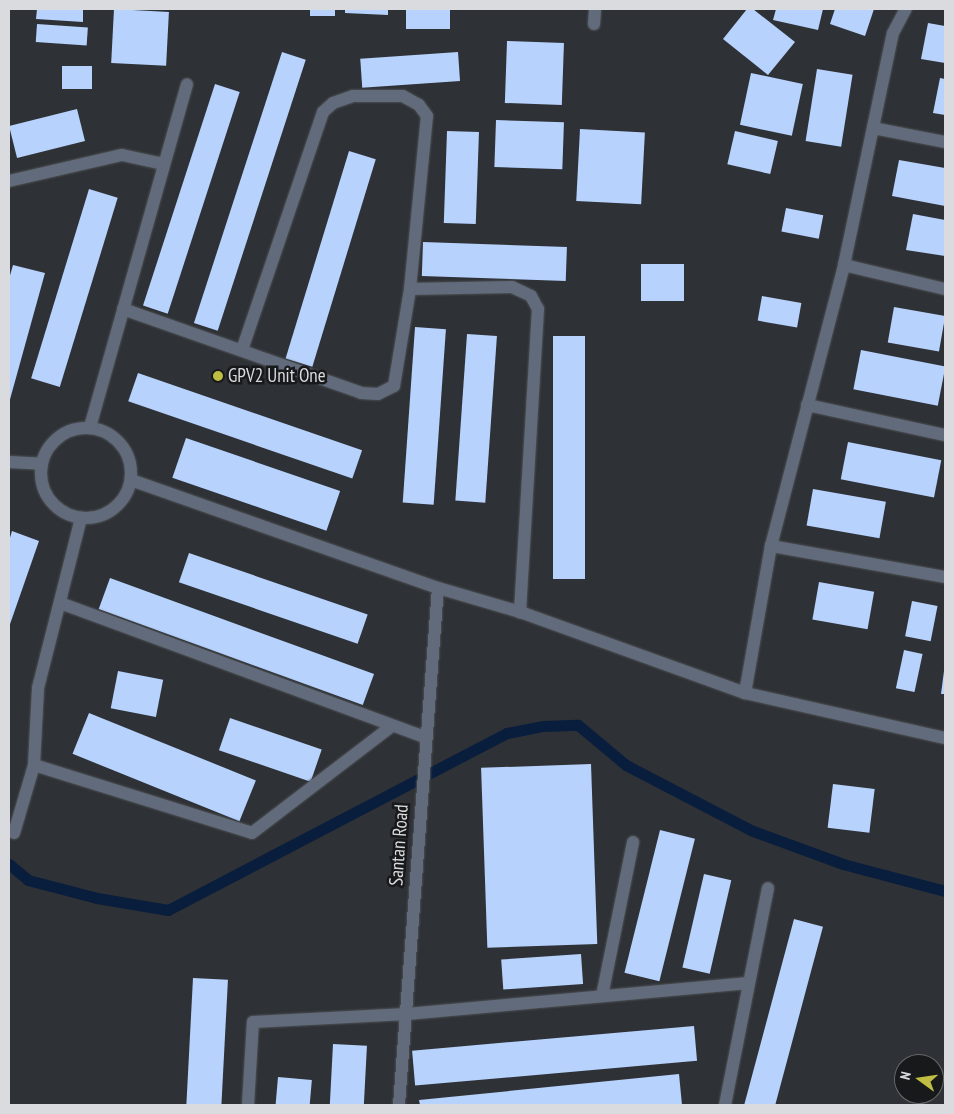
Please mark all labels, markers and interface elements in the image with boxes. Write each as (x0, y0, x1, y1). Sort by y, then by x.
place label: GPV2 Unit One (228, 365, 326, 387)
marker: GPV2 Unit One (212, 370, 224, 382)
street label: Santan Road (385, 803, 413, 887)
north arrow (894, 1054, 944, 1104)
text: N (896, 1070, 915, 1081)

